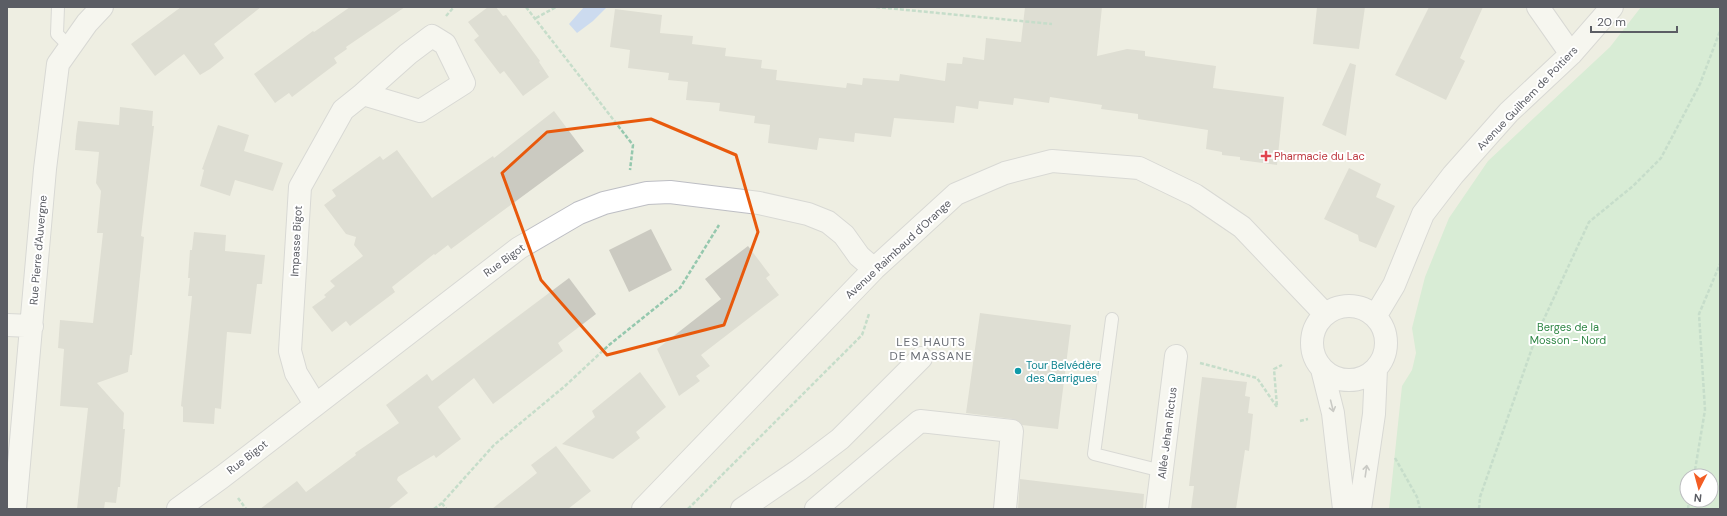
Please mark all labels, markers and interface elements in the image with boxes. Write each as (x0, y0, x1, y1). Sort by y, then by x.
scale bar (1591, 8, 1677, 34)
text: 20 m (1597, 14, 1626, 30)
street label: Avenue Guilhem de Poitiers (1474, 43, 1580, 153)
place label: Pharmacie du Lac (1274, 149, 1365, 163)
marker: Pharmacie du Lac (1261, 151, 1271, 161)
street label: Rue Pierre d'Auvergne (26, 194, 50, 306)
street label: Avenue Raimbaud d'Orange (842, 196, 954, 302)
street label: Impasse Bigot (287, 205, 305, 277)
street label: Rue Bigot (481, 240, 527, 280)
park label: Berges de la Mosson - Nord (1530, 320, 1606, 347)
district label: LES HAUTS DE MASSANE (889, 334, 973, 364)
place label: Tour Belvédère des Garrigues (1026, 358, 1101, 385)
marker: Tour Belvédère des Garrigues (1013, 366, 1023, 376)
street label: Allée Jehan Rictus (1154, 386, 1180, 480)
one-way arrow (1328, 400, 1336, 413)
street label: Rue Bigot (224, 437, 270, 477)
one-way arrow (1362, 464, 1370, 477)
north arrow (1679, 468, 1719, 508)
text: N (1693, 491, 1703, 505)

